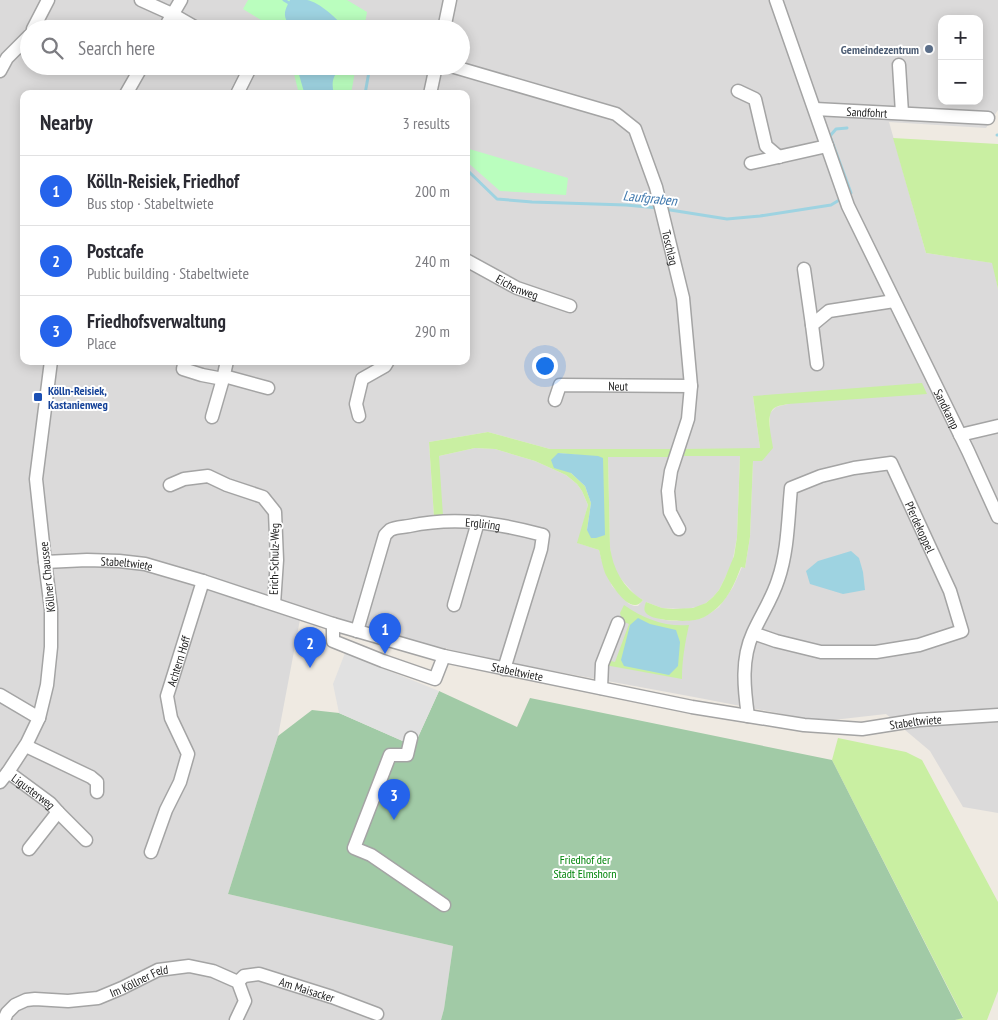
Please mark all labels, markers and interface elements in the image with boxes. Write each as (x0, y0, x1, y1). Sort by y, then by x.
map controls (938, 15, 983, 105)
button: + (938, 15, 983, 60)
search box (20, 20, 470, 75)
icon: search (38, 34, 66, 62)
text: Search here (78, 36, 155, 60)
place label: Gemeindezentrum (841, 42, 919, 57)
marker: Gemeindezentrum (923, 43, 935, 55)
button: − (938, 60, 983, 105)
street label: Sandfohrt (846, 103, 888, 120)
text: Nearby (40, 109, 93, 136)
text: 3 results (403, 113, 450, 133)
text: Kölln-Reisiek, Friedhof (87, 169, 239, 193)
text: 1 (52, 181, 60, 201)
text: 200 m (415, 181, 450, 201)
water label: Laufgraben (622, 186, 679, 210)
text: Bus stop · Stabeltwiete (87, 193, 214, 213)
street label: Toschlag (659, 228, 682, 267)
text: Postcafe (87, 239, 144, 263)
text: 2 (52, 251, 60, 271)
text: 240 m (415, 251, 450, 271)
text: Public building · Stabeltwiete (87, 263, 249, 283)
street label: Eichenweg (494, 271, 540, 302)
text: Friedhofsverwaltung (87, 309, 226, 333)
text: 3 (52, 321, 60, 341)
text: 290 m (415, 321, 450, 341)
text: Place (87, 333, 116, 353)
your location (532, 353, 558, 379)
street label: Neut (608, 378, 629, 393)
place label: Kölln-Reisiek, Kastanienweg (48, 383, 108, 412)
street label: Sandkamp (931, 386, 963, 431)
marker: Kölln-Reisiek, Kastanienweg (32, 391, 44, 403)
street label: Pferdekoppel (902, 499, 939, 555)
street label: Ergliring (465, 514, 502, 533)
street label: Erich-Schulz-Weg (266, 523, 282, 595)
street label: Köllner Chaussee (36, 541, 58, 613)
street label: Stabeltwiete (101, 553, 155, 573)
pin: 1 (369, 613, 401, 654)
pin: 2 (294, 627, 326, 668)
street label: Achtern Hoff (163, 633, 193, 688)
street label: Stabeltwiete (490, 658, 545, 684)
street label: Stabeltwiete (888, 711, 942, 732)
street label: Ligusterweg (9, 770, 59, 812)
pin: 3 (378, 779, 410, 820)
park label: Friedhof der Stadt Elmshorn (553, 852, 617, 881)
street label: Im Köllner Feld (107, 961, 169, 1000)
street label: Am Maisacker (278, 973, 338, 1005)

